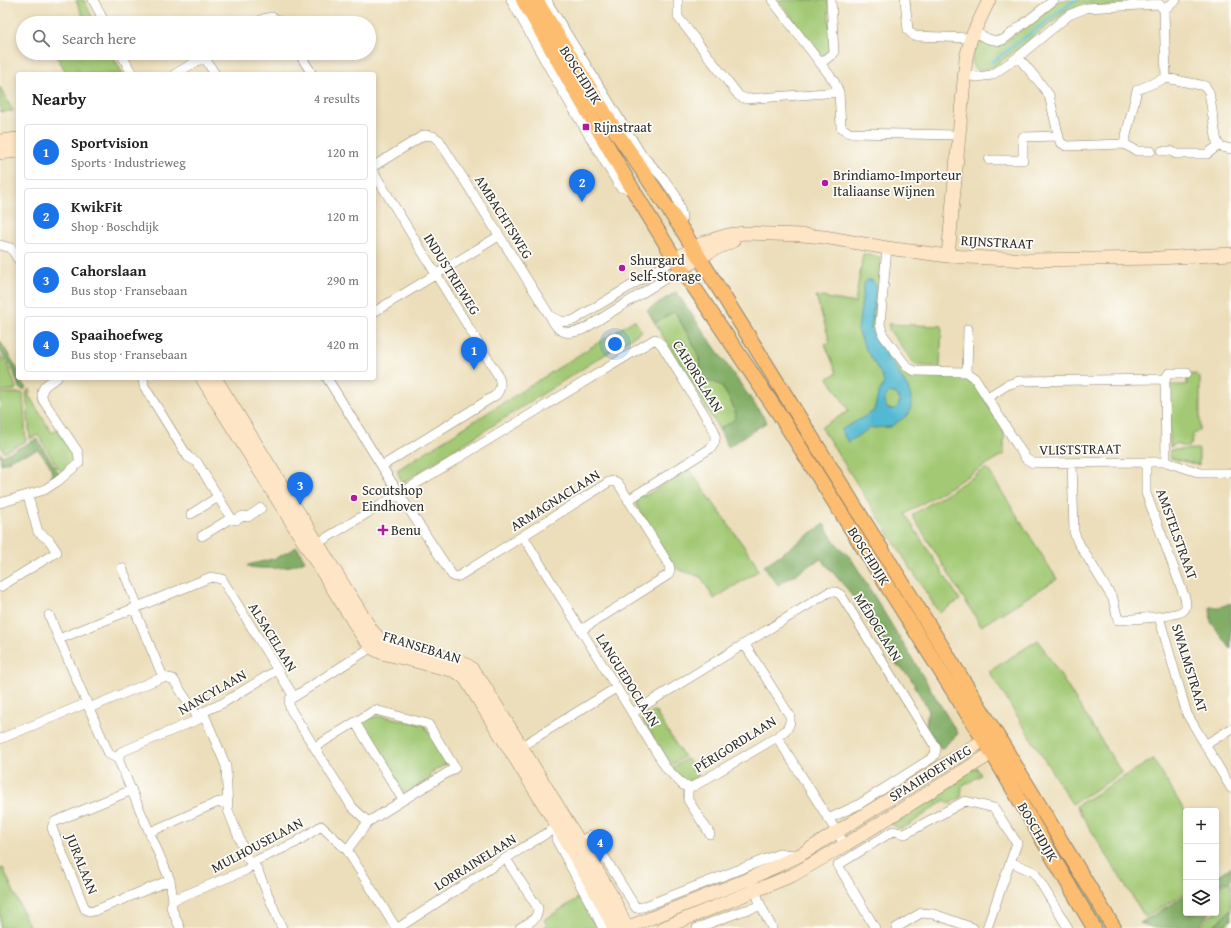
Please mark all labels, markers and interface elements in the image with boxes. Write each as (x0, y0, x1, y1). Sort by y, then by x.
search box (16, 16, 376, 60)
icon: search (30, 27, 52, 49)
text: Search here (62, 28, 136, 49)
street label: BOSCHDIJK (555, 42, 607, 109)
text: Nearby (32, 86, 86, 111)
text: 4 results (314, 89, 360, 108)
place label: Rijnstraat (594, 117, 652, 137)
marker: Rijnstraat (581, 122, 591, 132)
text: Sportvision (71, 132, 148, 153)
text: 1 (43, 143, 49, 162)
text: 120 m (327, 143, 359, 162)
text: Sports · Industrieweg (71, 153, 186, 172)
place label: Brindiamo-Importeur Italiaanse Wijnen (833, 165, 961, 201)
pin: 2 (569, 169, 595, 202)
street label: AMBACHTSWEG (470, 171, 538, 263)
marker: Brindiamo-Importeur Italiaanse Wijnen (820, 178, 830, 188)
text: KwikFit (71, 196, 123, 217)
text: 2 (43, 207, 49, 226)
text: 120 m (327, 207, 359, 226)
text: Shop · Boschdijk (71, 217, 159, 236)
street label: INDUSTRIEWEG (419, 229, 485, 319)
street label: RIJNSTRAAT (960, 230, 1034, 254)
place label: Shurgard Self-Storage (630, 250, 702, 286)
text: Cahorslaan (71, 260, 146, 281)
marker: Shurgard Self-Storage (617, 263, 627, 273)
text: 3 (43, 271, 49, 290)
text: 290 m (327, 271, 359, 290)
text: Bus stop · Fransebaan (71, 281, 187, 300)
text: Spaaihoefweg (71, 324, 163, 345)
your location (605, 334, 625, 354)
text: 4 (43, 335, 49, 354)
text: 420 m (327, 335, 359, 354)
street label: CAHORSLAAN (668, 336, 728, 416)
pin: 1 (461, 337, 487, 370)
text: Bus stop · Fransebaan (71, 345, 187, 364)
street label: VLISTSTRAAT (1039, 438, 1121, 460)
street label: ARMAGNACLAAN (506, 464, 604, 536)
pin: 3 (287, 472, 313, 505)
place label: Scoutshop Eindhoven (362, 480, 424, 516)
street label: AMSTELSTRAAT (1151, 486, 1203, 582)
marker: Scoutshop Eindhoven (349, 493, 359, 503)
place label: Benu (391, 520, 421, 540)
street label: BOSCHDIJK (843, 523, 895, 590)
marker: Benu (378, 525, 388, 535)
street label: MÉDOCLAAN (849, 589, 907, 665)
street label: ALSACELAAN (244, 599, 302, 675)
street label: SWALMSTRAAT (1167, 621, 1213, 715)
street label: FRANSEBAAN (381, 626, 463, 668)
street label: LANGUEDOCLAAN (591, 630, 665, 730)
street label: NANCYLAAN (174, 664, 250, 720)
street label: PÉRIGORDLAAN (690, 711, 780, 777)
street label: SPAAIHOEFWEG (885, 740, 975, 806)
street label: BOSCHDIJK (1013, 799, 1063, 866)
map controls (1183, 808, 1219, 916)
button: + (1183, 808, 1219, 844)
street label: MULHOUSELAAN (208, 812, 306, 878)
street label: JURALAAN (60, 829, 103, 897)
street label: LORRAINELAAN (430, 829, 520, 895)
pin: 4 (587, 829, 613, 862)
button: − (1183, 844, 1219, 880)
button: layers (1183, 880, 1219, 916)

